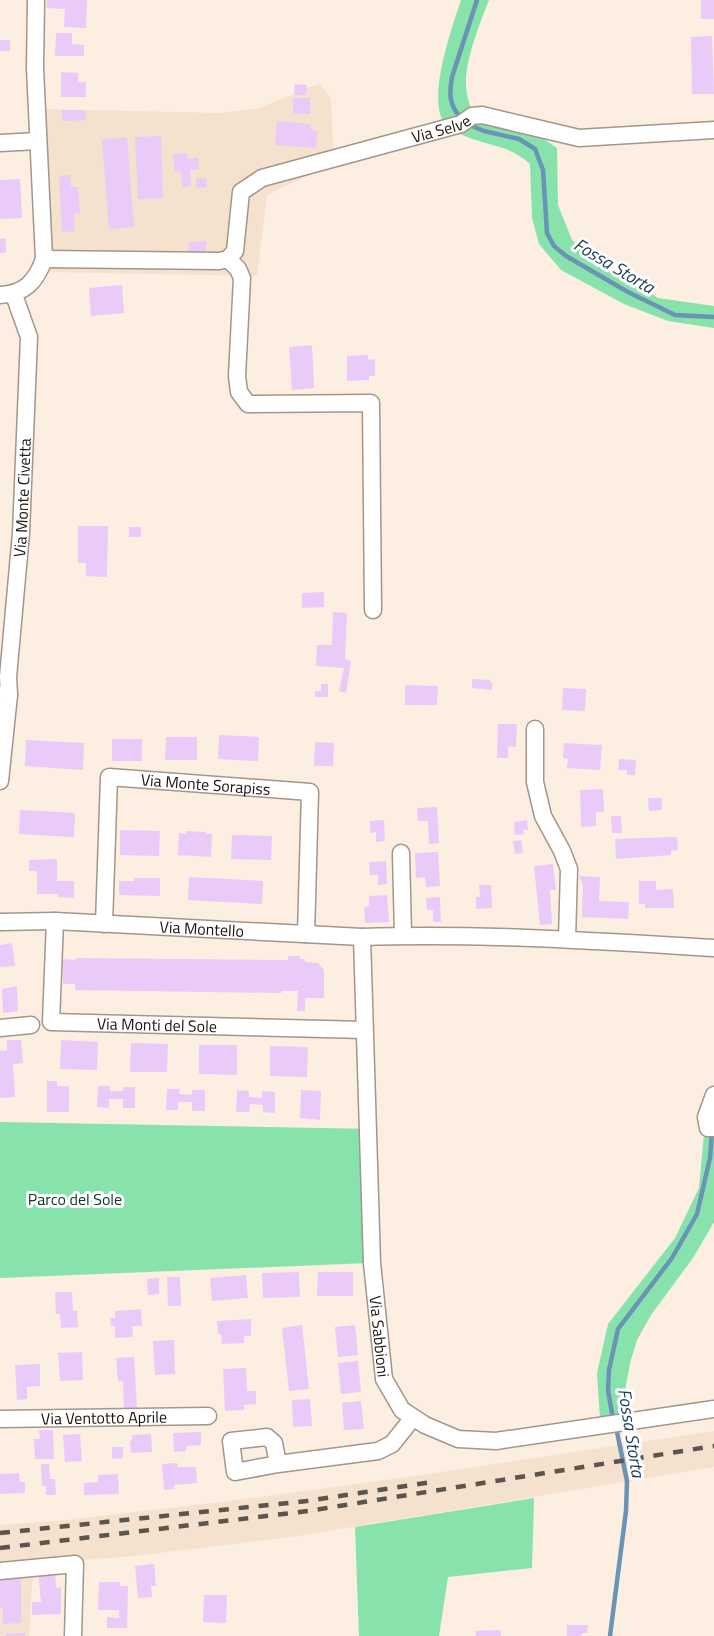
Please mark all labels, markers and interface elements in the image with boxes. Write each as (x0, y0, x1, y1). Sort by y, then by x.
street label: Via Selve (409, 109, 476, 149)
water label: Fossa Storta (569, 231, 661, 301)
street label: Via Monte Civetta (7, 438, 37, 558)
street label: Via Monte Sorapiss (140, 767, 271, 801)
street label: Via Montello (159, 914, 245, 943)
street label: Via Monti del Sole (97, 1011, 217, 1038)
park label: Parco del Sole (28, 1187, 122, 1211)
street label: Via Sabbioni (363, 1294, 396, 1378)
water label: Fossa Storta (611, 1387, 652, 1480)
street label: Via Ventotto Aprile (41, 1405, 167, 1430)

